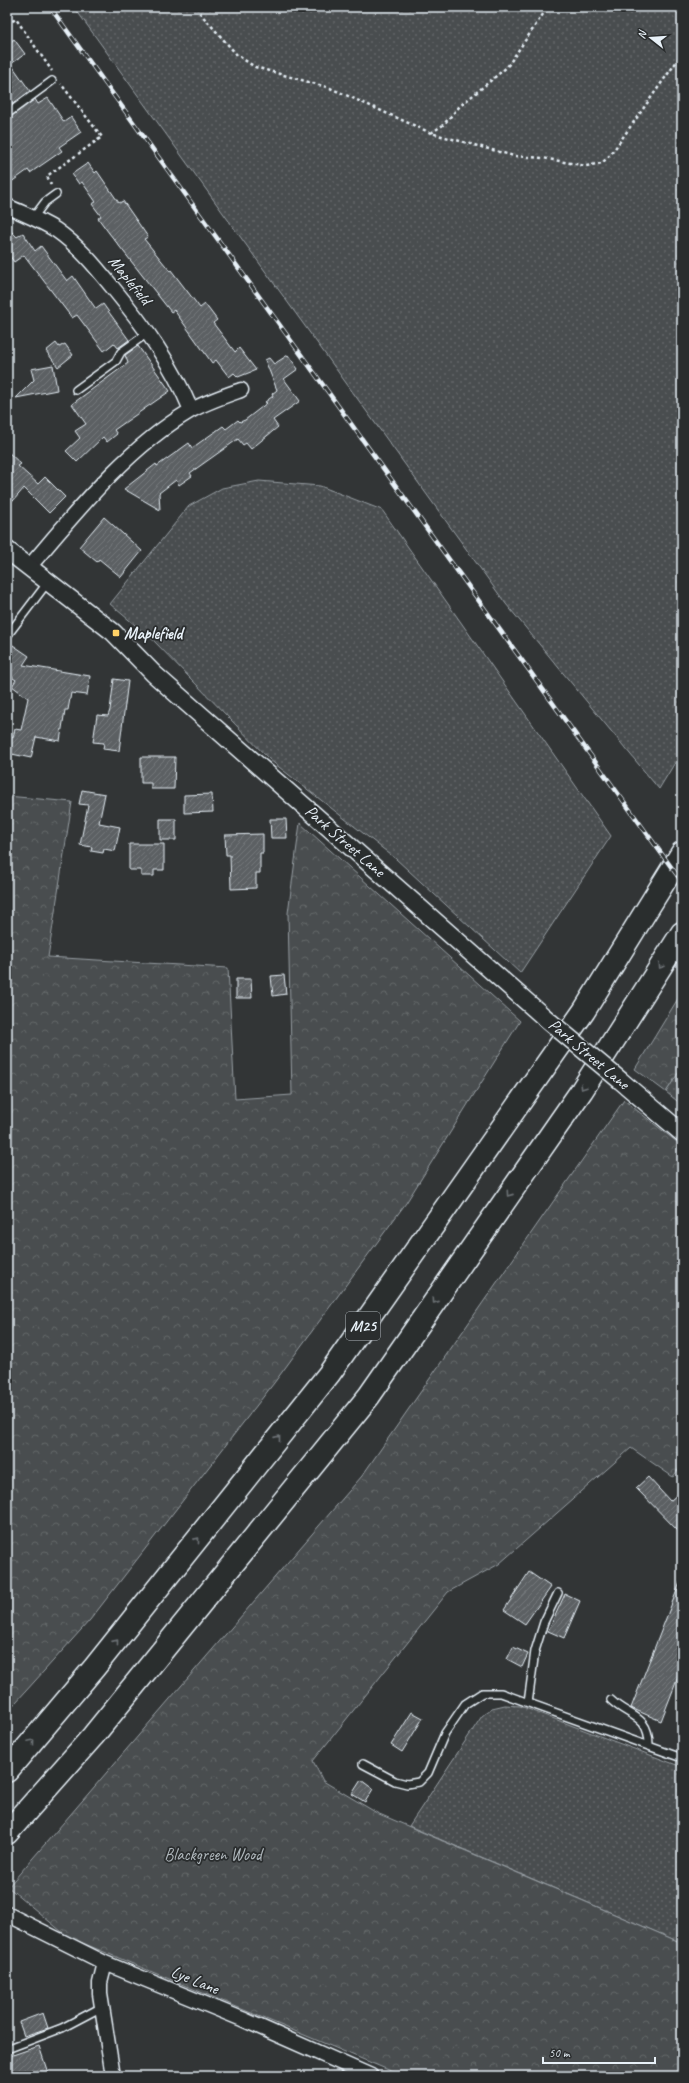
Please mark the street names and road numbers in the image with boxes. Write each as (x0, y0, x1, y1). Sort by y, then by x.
street label: Maplefield (104, 251, 158, 311)
street label: Park Street Lane (301, 801, 390, 882)
street label: Park Street Lane (544, 1014, 635, 1095)
road number: M25 (346, 1312, 380, 1340)
street label: Lye Lane (168, 1961, 223, 2000)

